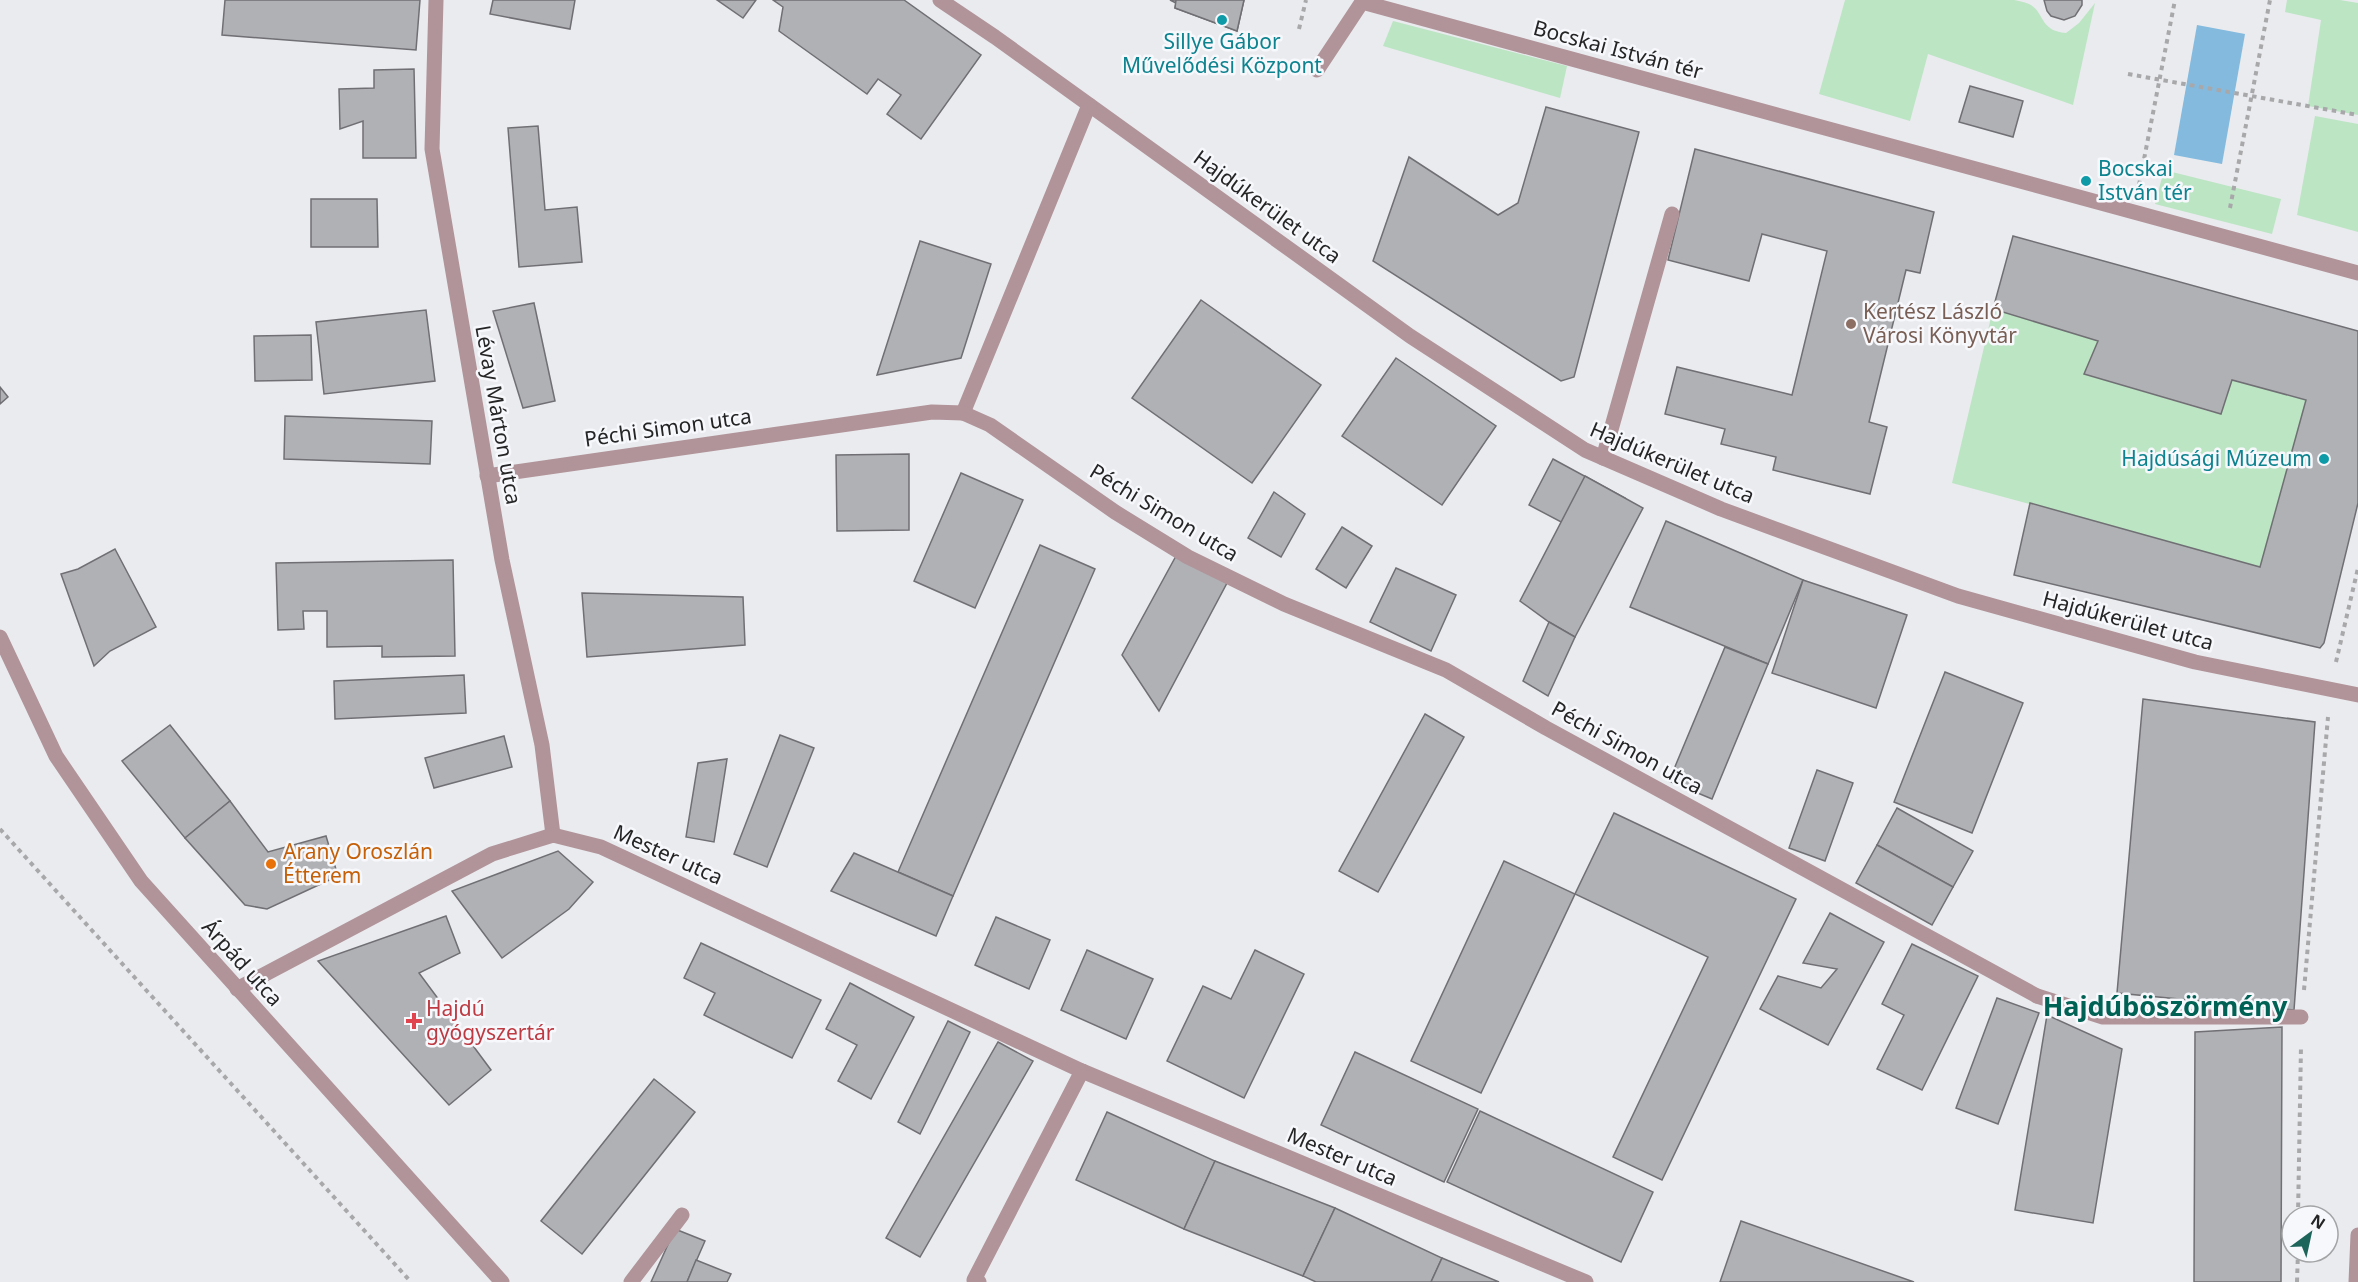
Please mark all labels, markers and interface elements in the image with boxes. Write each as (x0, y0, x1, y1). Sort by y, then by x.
marker: Sillye Gábor Művelődési Központ (1215, 13, 1229, 27)
street label: Bocskai István tér (1531, 13, 1706, 85)
place label: Sillye Gábor Művelődési Központ (1122, 27, 1322, 79)
street label: Hajdúkerület utca (1188, 143, 1347, 269)
place label: Bocskai István tér (2098, 154, 2192, 206)
marker: Bocskai István tér (2079, 174, 2093, 188)
place label: Kertész László Városi Könyvtár (1863, 297, 2017, 349)
marker: Kertész László Városi Könyvtár (1844, 317, 1858, 331)
street label: Lévay Márton utca (469, 323, 529, 507)
street label: Péchi Simon utca (582, 401, 753, 453)
street label: Hajdúkerület utca (1586, 415, 1759, 509)
place label: Hajdúsági Múzeum (2121, 444, 2312, 472)
marker: Hajdúsági Múzeum (2317, 452, 2331, 466)
street label: Péchi Simon utca (1085, 457, 1244, 568)
street label: Hajdúkerület utca (2040, 584, 2217, 656)
street label: Péchi Simon utca (1547, 694, 1708, 800)
street label: Mester utca (609, 818, 728, 891)
place label: Arany Oroszlán Étterem (283, 837, 433, 889)
marker: Arany Oroszlán Étterem (264, 857, 278, 871)
street label: Árpád utca (196, 913, 289, 1012)
district label: Hajdúböszörmény (2043, 987, 2288, 1024)
place label: Hajdú gyógyszertár (426, 994, 555, 1046)
marker: Hajdú gyógyszertár (407, 1014, 421, 1028)
street label: Mester utca (1283, 1120, 1402, 1192)
north arrow (2280, 1204, 2340, 1264)
text: N (2307, 1209, 2330, 1234)

